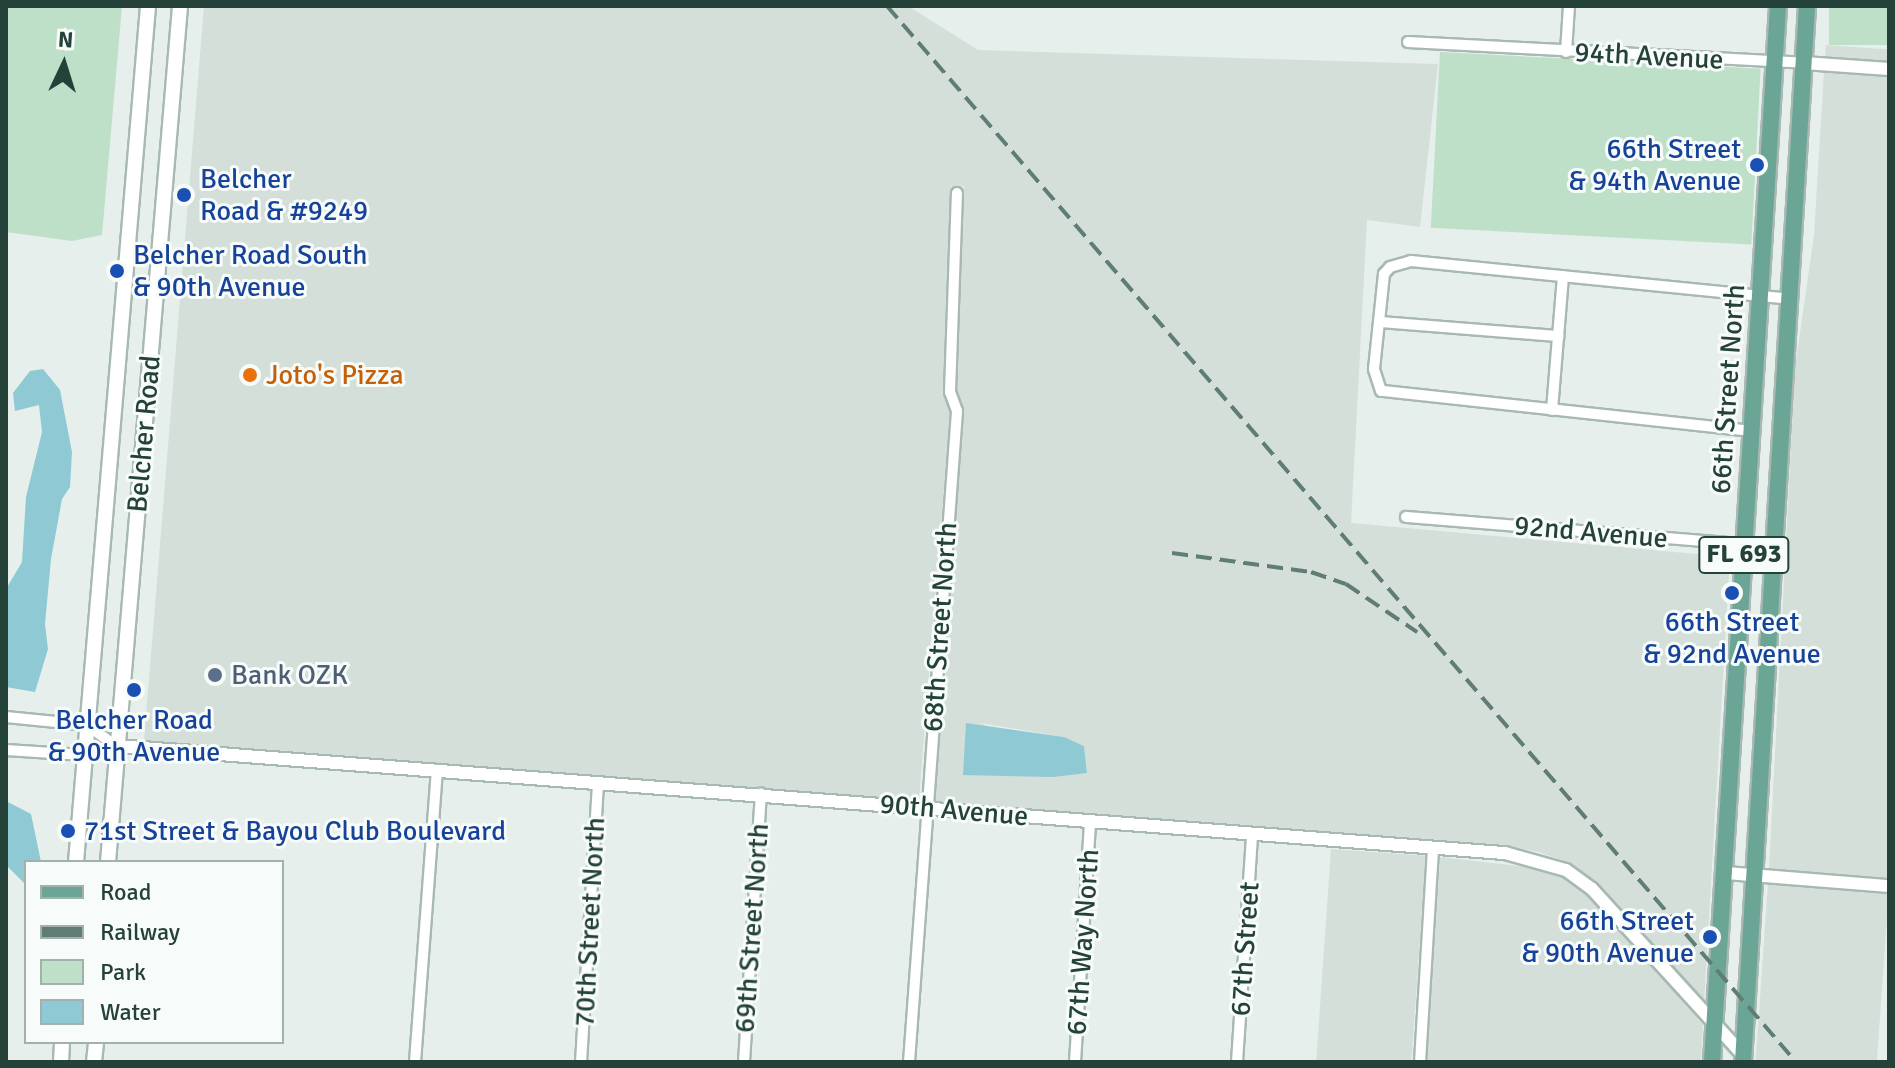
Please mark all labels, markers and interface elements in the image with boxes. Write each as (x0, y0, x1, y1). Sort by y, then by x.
north arrow (24, 24, 104, 104)
text: N (57, 26, 74, 54)
street label: 94th Avenue (1574, 35, 1724, 77)
place label: 66th Street & 94th Avenue (1568, 132, 1741, 198)
marker: 66th Street & 94th Avenue (1748, 156, 1766, 174)
place label: Belcher Road & #9249 (200, 162, 368, 228)
marker: Belcher Road & #9249 (175, 186, 193, 204)
place label: Belcher Road South & 90th Avenue (133, 238, 367, 304)
marker: Belcher Road South & 90th Avenue (108, 262, 126, 280)
street label: 66th Street North (1704, 283, 1752, 495)
street label: Belcher Road (120, 354, 168, 514)
place label: Joto's Pizza (266, 358, 404, 392)
marker: Joto's Pizza (241, 366, 259, 384)
street label: 92nd Avenue (1513, 509, 1669, 555)
street label: 68th Street North (916, 521, 964, 733)
road number: FL 693 (1698, 533, 1790, 577)
marker: 66th Street & 92nd Avenue (1723, 584, 1741, 602)
place label: 66th Street & 92nd Avenue (1643, 605, 1821, 671)
place label: Bank OZK (231, 658, 348, 692)
marker: Bank OZK (206, 666, 224, 684)
marker: Belcher Road & 90th Avenue (125, 681, 143, 699)
place label: Belcher Road & 90th Avenue (48, 703, 220, 769)
street label: 90th Avenue (878, 787, 1030, 833)
place label: 71st Street & Bayou Club Boulevard (84, 814, 506, 848)
street label: 70th Street North (568, 816, 612, 1028)
marker: 71st Street & Bayou Club Boulevard (59, 822, 77, 840)
street label: 69th Street North (728, 822, 776, 1034)
street label: 67th Way North (1060, 848, 1106, 1036)
legend (24, 860, 284, 1044)
text: Road (100, 877, 151, 907)
street label: 67th Street (1224, 881, 1266, 1017)
place label: 66th Street & 90th Avenue (1521, 904, 1694, 970)
text: Railway (100, 917, 180, 947)
marker: 66th Street & 90th Avenue (1701, 928, 1719, 946)
text: Park (100, 957, 146, 987)
text: Water (100, 997, 160, 1027)

